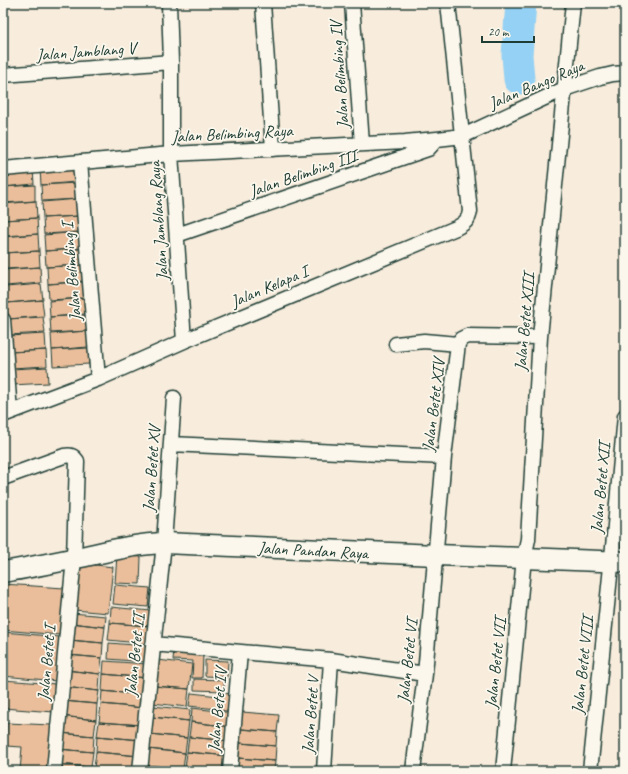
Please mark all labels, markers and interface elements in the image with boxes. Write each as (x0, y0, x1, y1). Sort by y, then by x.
street label: Jalan Belimbing IV (325, 17, 354, 130)
scale bar (482, 18, 534, 44)
text: 20 m (488, 24, 510, 40)
street label: Jalan Jamblang V (35, 37, 140, 66)
street label: Jalan Bango Raya (485, 54, 589, 114)
street label: Jalan Belimbing Raya (170, 120, 295, 147)
street label: Jalan Belimbing III (245, 144, 363, 202)
street label: Jalan Jamblang Raya (144, 159, 173, 282)
street label: Jalan Belimbing I (56, 218, 86, 323)
street label: Jalan Kelapa I (227, 259, 315, 312)
street label: Jalan Betet XIII (510, 269, 540, 373)
street label: Jalan Betet XIV (417, 354, 450, 454)
street label: Jalan Betet XV (138, 422, 165, 514)
street label: Jalan Betet XII (586, 437, 615, 536)
street label: Jalan Pandan Raya (256, 537, 371, 564)
street label: Jalan Betet II (120, 609, 150, 698)
street label: Jalan Betet VII (480, 612, 511, 711)
street label: Jalan Betet VIII (567, 612, 598, 716)
street label: Jalan Betet VI (393, 614, 423, 705)
street label: Jalan Betet I (33, 620, 61, 703)
street label: Jalan Betet IV (203, 663, 232, 754)
street label: Jalan Betet V (297, 672, 324, 755)

